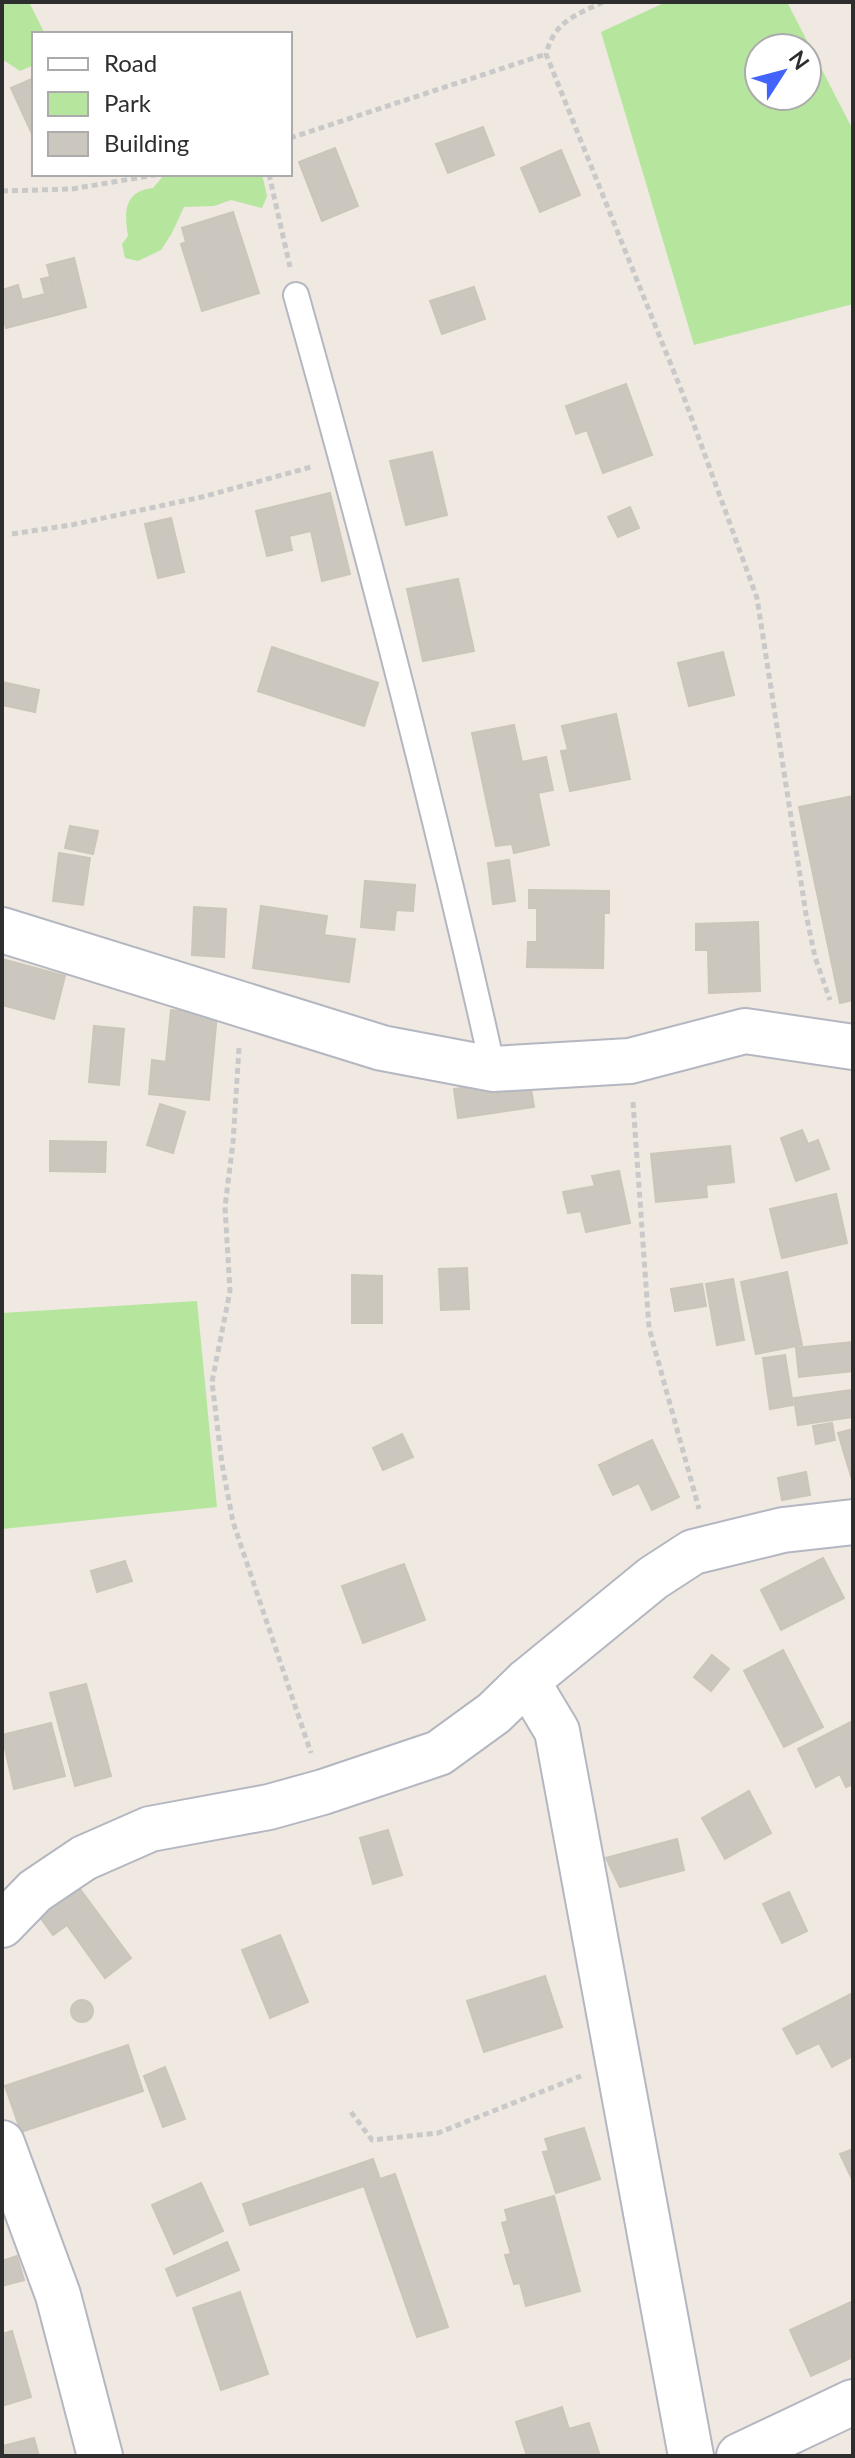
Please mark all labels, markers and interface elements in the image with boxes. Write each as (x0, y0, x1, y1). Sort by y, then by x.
legend (32, 32, 292, 176)
north arrow (743, 32, 823, 112)
text: N (784, 45, 815, 75)
text: Road (104, 48, 157, 77)
text: Park (104, 88, 152, 117)
text: Building (104, 128, 189, 157)

